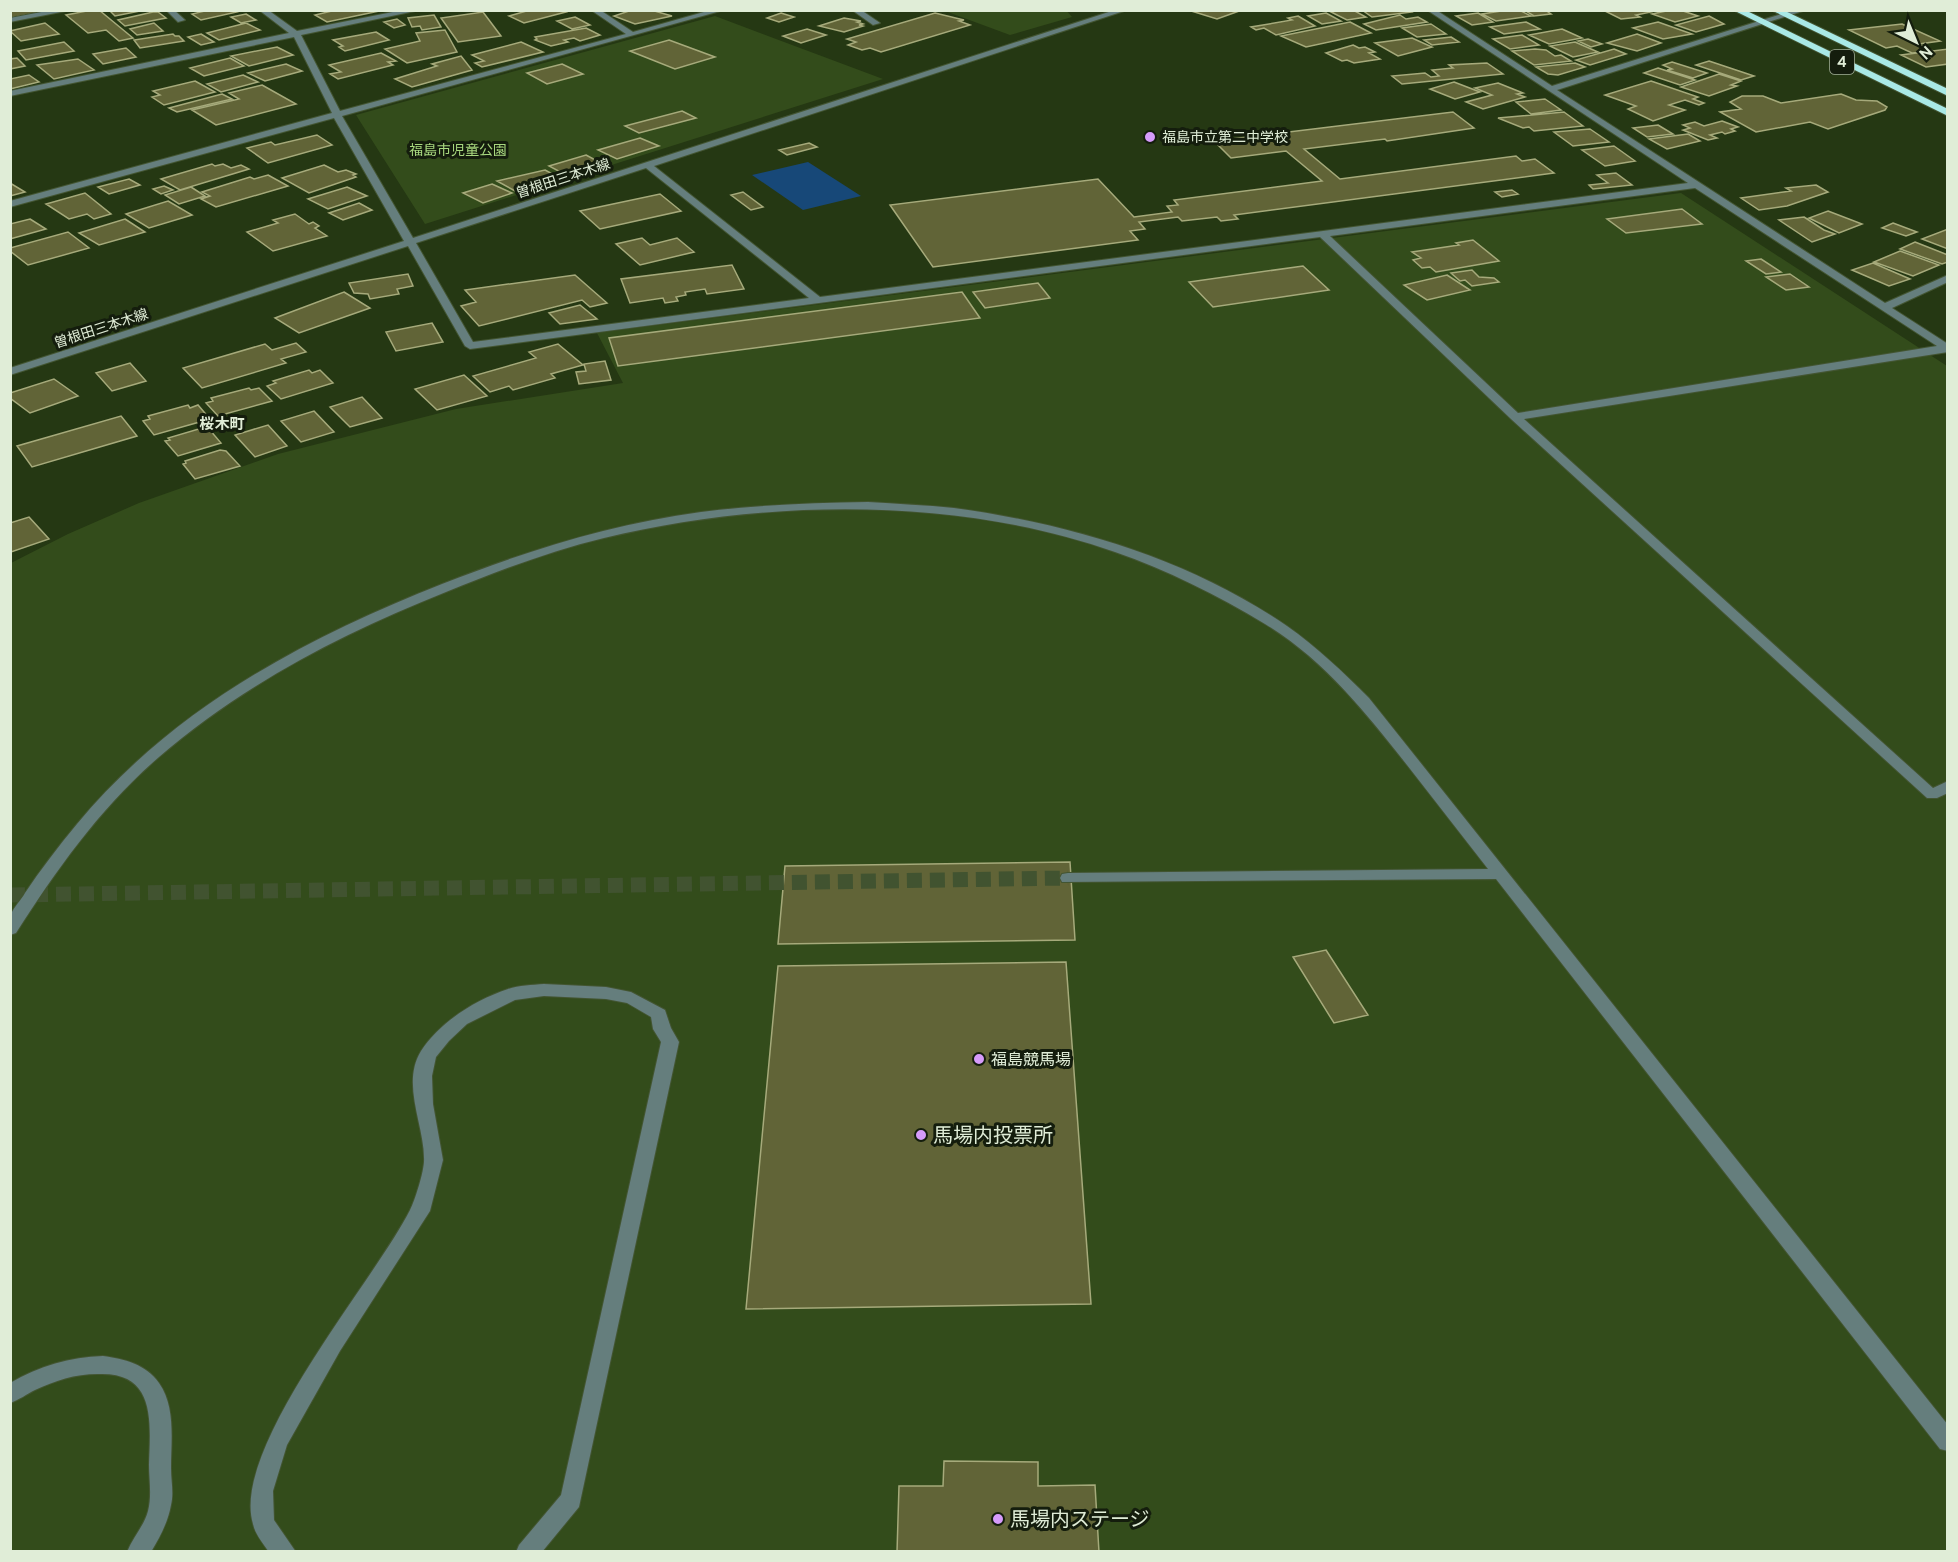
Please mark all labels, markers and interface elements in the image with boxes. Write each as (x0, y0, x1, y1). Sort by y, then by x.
north arrow (1886, 12, 1946, 72)
text: N (1914, 40, 1936, 63)
road number: 4 (1830, 50, 1854, 74)
place label: 福島市立第二中学校 (1162, 129, 1288, 147)
marker: 福島市立第二中学校 (1143, 130, 1157, 144)
park label: 福島市児童公園 (409, 143, 507, 160)
street label: 曽根田三本木線 (514, 156, 613, 203)
street label: 曽根田三本木線 (52, 306, 151, 353)
district label: 桜木町 (199, 416, 245, 435)
place label: 福島競馬場 (991, 1051, 1071, 1071)
marker: 福島競馬場 (972, 1052, 986, 1066)
place label: 馬場内投票所 (933, 1124, 1053, 1150)
marker: 馬場内投票所 (914, 1128, 928, 1142)
place label: 馬場内ステージ (1010, 1508, 1150, 1534)
marker: 馬場内ステージ (991, 1512, 1005, 1526)

